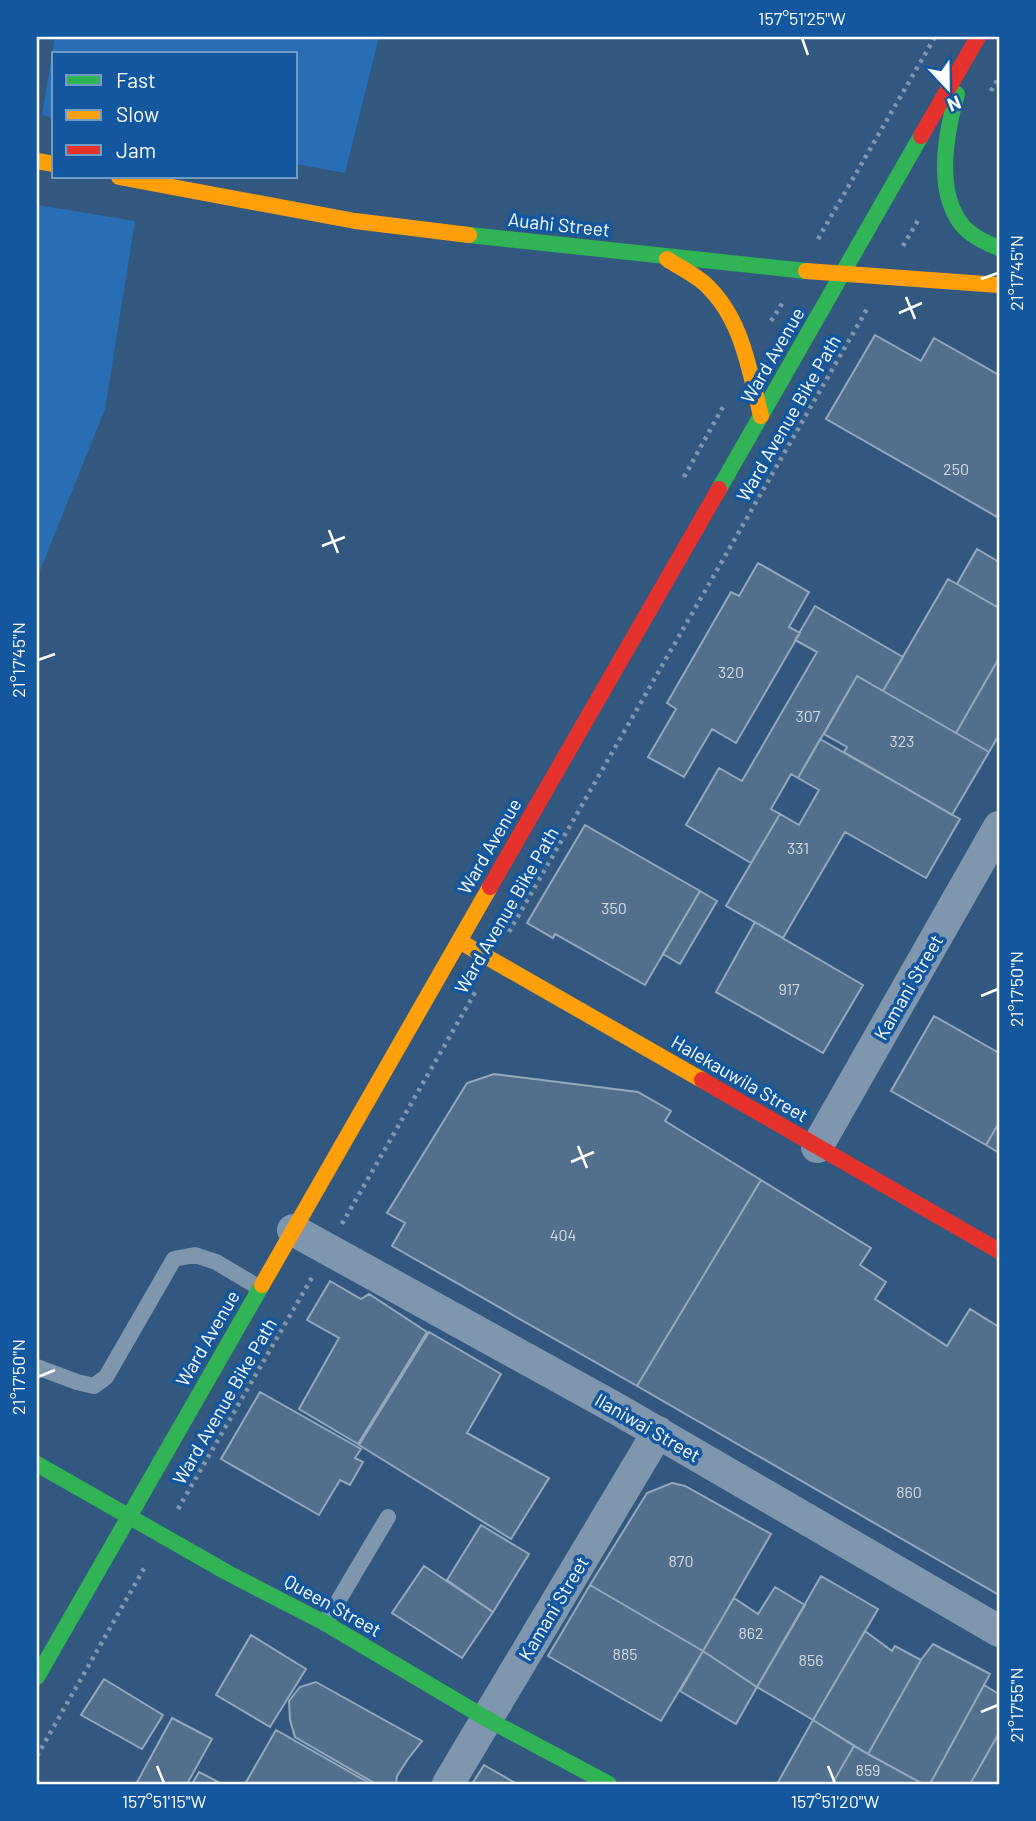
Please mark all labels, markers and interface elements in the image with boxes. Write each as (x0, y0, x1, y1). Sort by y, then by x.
text: 157°51'25"W (758, 7, 846, 29)
legend (52, 52, 298, 178)
north arrow (914, 52, 984, 122)
text: Fast (116, 67, 156, 92)
text: N (944, 91, 965, 117)
text: Slow (116, 101, 159, 126)
text: Jam (116, 137, 156, 162)
street label: Auahi Street (507, 207, 611, 241)
text: 21°17'45"N (1005, 235, 1027, 311)
street label: Ward Avenue (735, 303, 809, 407)
street label: Ward Avenue Bike Path (731, 331, 845, 505)
house number: 250 (943, 459, 969, 478)
text: 21°17'45"N (7, 622, 29, 698)
house number: 320 (718, 662, 744, 681)
house number: 307 (796, 706, 821, 725)
house number: 323 (890, 731, 914, 750)
street label: Ward Avenue (452, 794, 526, 898)
street label: Ward Avenue Bike Path (449, 823, 563, 997)
house number: 331 (787, 838, 809, 857)
house number: 350 (601, 898, 627, 917)
street label: Kamani Street (869, 930, 947, 1044)
text: 21°17'50"N (1005, 951, 1027, 1027)
house number: 917 (778, 979, 800, 998)
street label: Halekauwila Street (667, 1029, 813, 1127)
house number: 404 (550, 1225, 576, 1244)
street label: Ward Avenue (170, 1286, 244, 1390)
street label: Ward Avenue Bike Path (167, 1314, 281, 1488)
text: 21°17'50"N (7, 1339, 29, 1415)
street label: Ilaniwai Street (591, 1388, 705, 1466)
house number: 860 (896, 1482, 922, 1501)
house number: 870 (669, 1551, 693, 1570)
street label: Kamani Street (513, 1552, 593, 1664)
street label: Queen Street (281, 1569, 385, 1641)
house number: 862 (738, 1623, 764, 1642)
house number: 885 (613, 1644, 637, 1663)
house number: 856 (799, 1650, 823, 1669)
text: 21°17'55"N (1005, 1667, 1027, 1743)
house number: 859 (856, 1760, 880, 1779)
text: 157°51'15"W (122, 1790, 206, 1812)
text: 157°51'20"W (791, 1790, 880, 1812)

